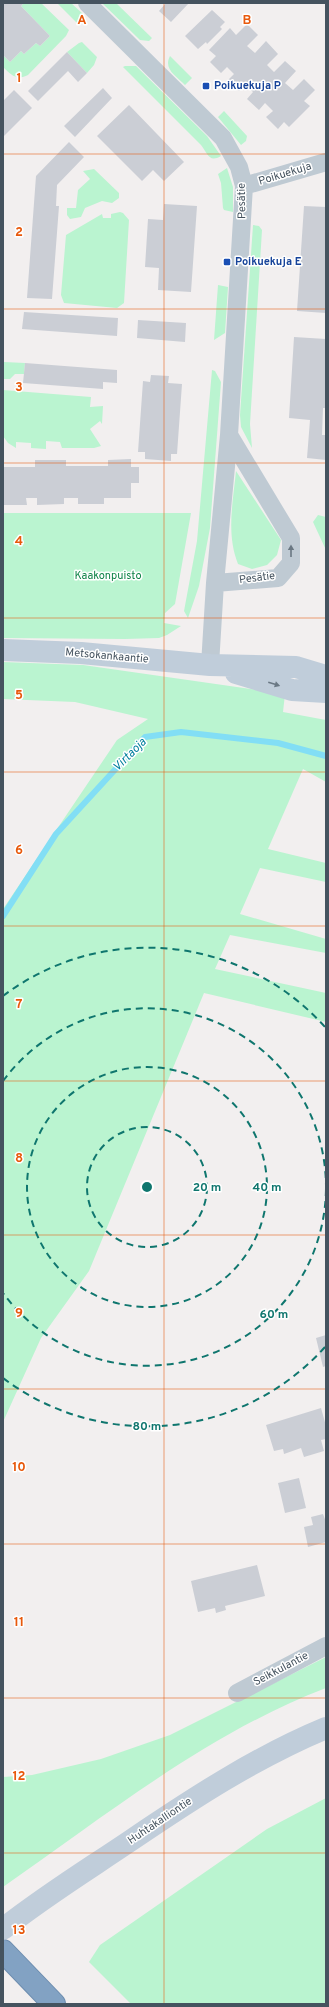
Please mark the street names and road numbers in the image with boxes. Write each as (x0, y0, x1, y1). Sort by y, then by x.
street label: Poikuekuja (257, 159, 313, 189)
street label: Pesätie (235, 183, 249, 219)
street label: Pesätie (238, 569, 276, 587)
street label: Metsokankaantie (65, 645, 149, 667)
street label: Seikkulantie (251, 1649, 311, 1689)
street label: Huhtakalliontie (125, 1794, 195, 1848)

